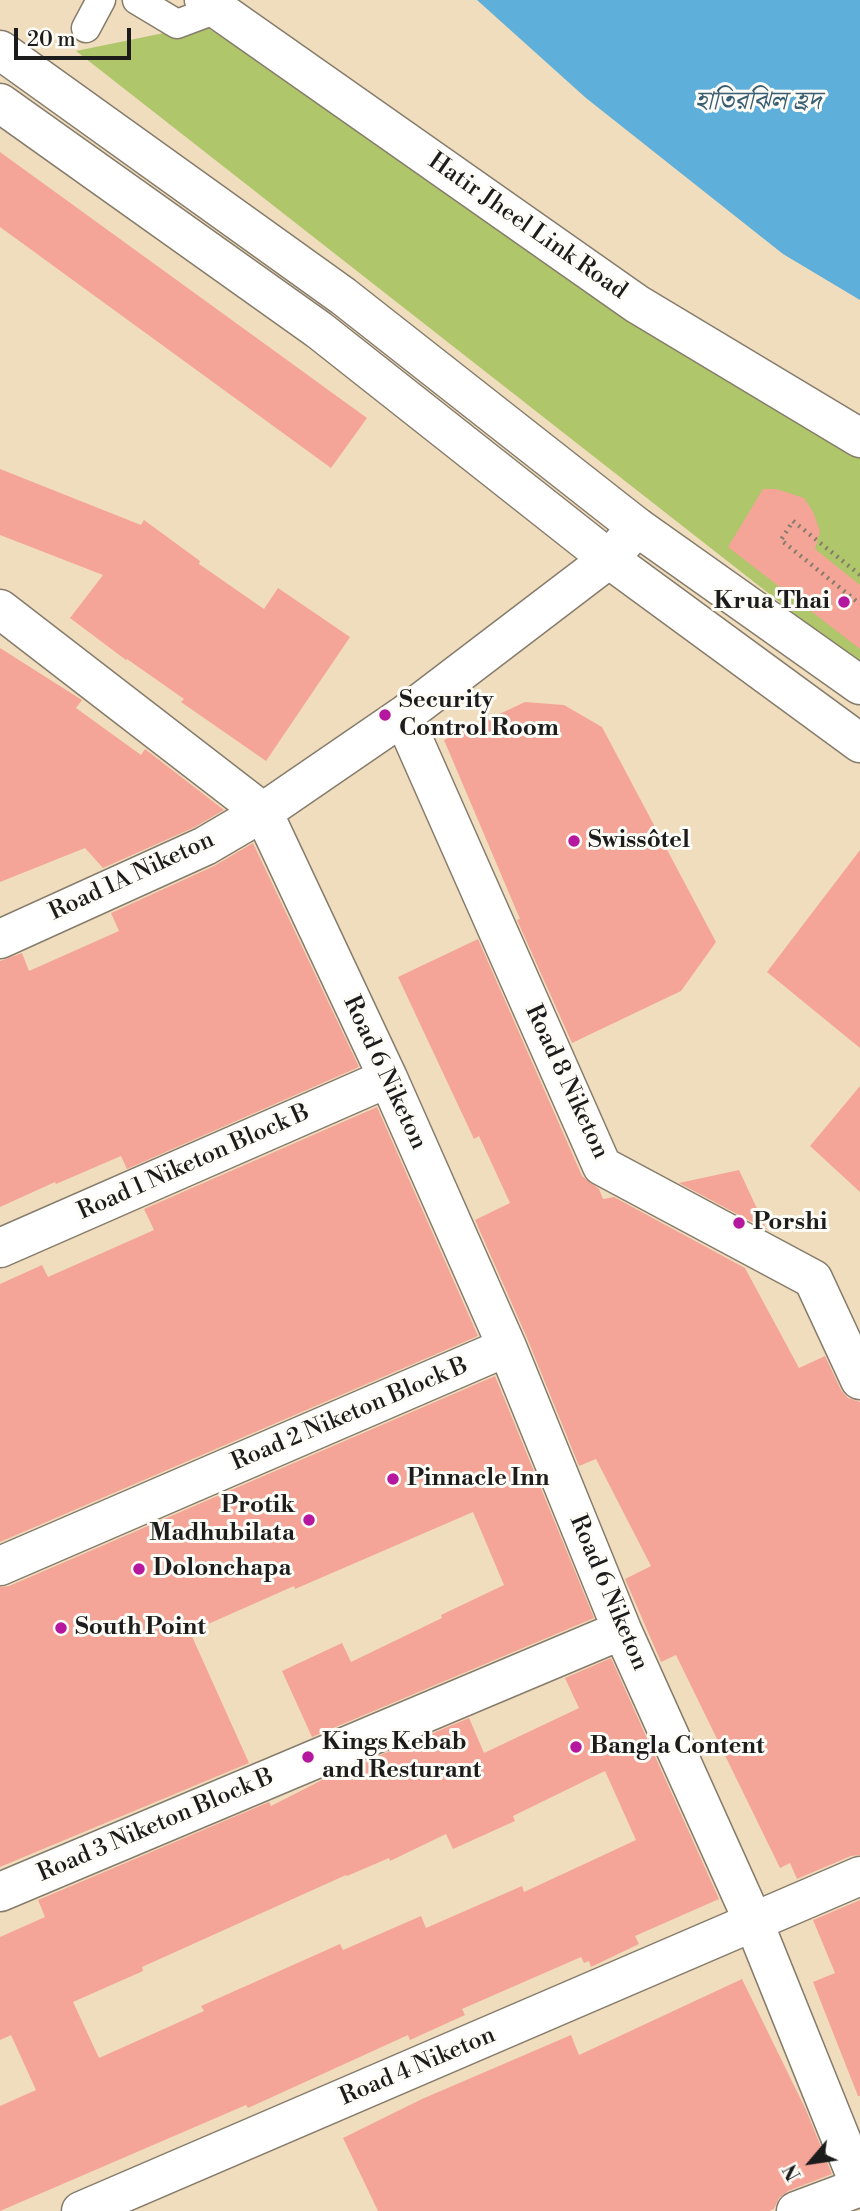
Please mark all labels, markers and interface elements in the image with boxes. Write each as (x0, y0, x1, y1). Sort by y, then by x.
scale bar (18, 14, 135, 58)
text: 20 m (27, 27, 76, 53)
water label: হাতিরঝিল হ্রদ (695, 87, 821, 119)
street label: Hatir Jheel Link Road (422, 148, 632, 306)
place label: Krua Thai (714, 588, 830, 616)
marker: Krua Thai (836, 594, 852, 610)
place label: Security Control Room (399, 687, 559, 743)
marker: Security Control Room (377, 707, 393, 723)
street label: Road 1A Niketon (45, 826, 219, 928)
place label: Swissôtel (588, 827, 690, 855)
marker: Swissôtel (566, 833, 582, 849)
street label: Road 6 Niketon (336, 992, 432, 1154)
street label: Road 8 Niketon (518, 1000, 614, 1164)
street label: Road 1 Niketon Block B (73, 1099, 315, 1227)
place label: Porshi (753, 1209, 827, 1237)
marker: Porshi (731, 1215, 747, 1231)
street label: Road 2 Niketon Block B (227, 1352, 473, 1478)
place label: Pinnacle Inn (407, 1465, 550, 1493)
marker: Pinnacle Inn (385, 1471, 401, 1487)
place label: Protik Madhubilata (149, 1492, 295, 1548)
street label: Road 6 Niketon (562, 1511, 654, 1675)
marker: Protik Madhubilata (301, 1512, 317, 1528)
place label: Dolonchapa (153, 1555, 291, 1583)
marker: Dolonchapa (131, 1561, 147, 1577)
place label: South Point (75, 1614, 206, 1642)
marker: South Point (53, 1620, 69, 1636)
place label: Kings Kebab and Resturant (322, 1729, 481, 1785)
place label: Bangla Content (590, 1733, 765, 1761)
marker: Bangla Content (568, 1739, 584, 1755)
marker: Kings Kebab and Resturant (300, 1749, 316, 1765)
street label: Road 3 Niketon Block B (34, 1763, 278, 1889)
street label: Road 4 Niketon (336, 2021, 500, 2113)
north arrow (776, 2127, 846, 2197)
text: N (778, 2160, 807, 2185)

